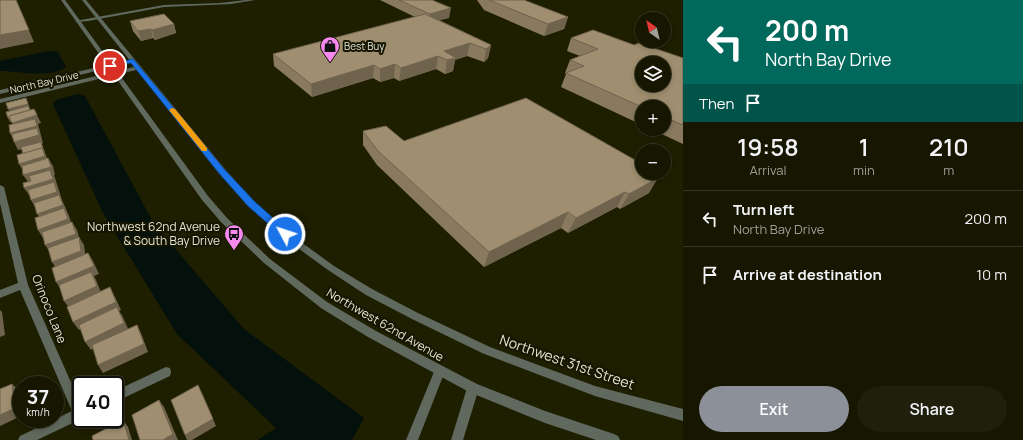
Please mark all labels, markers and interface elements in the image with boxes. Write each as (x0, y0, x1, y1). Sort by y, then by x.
text: 200 m (765, 11, 849, 49)
north arrow (635, 12, 671, 48)
map controls (635, 12, 671, 180)
icon: left (699, 16, 751, 68)
shop icon: Best Buy (319, 35, 341, 63)
place label: Best Buy (344, 39, 385, 53)
text: North Bay Drive (765, 47, 892, 71)
pin (93, 49, 127, 83)
icon: arrive (99, 55, 121, 77)
button: layers (635, 56, 671, 92)
street label: North Bay Drive (8, 67, 80, 97)
icon: arrive (742, 92, 764, 114)
text: Then (699, 93, 734, 114)
button: + (635, 100, 671, 136)
text: 19:58 (737, 130, 799, 163)
text: 1 (859, 130, 869, 163)
text: 210 (929, 130, 969, 163)
button: − (635, 144, 671, 180)
text: Arrival (749, 161, 787, 179)
text: min (853, 161, 875, 179)
text: m (943, 161, 954, 179)
text: Turn left (733, 199, 795, 220)
icon: left (699, 208, 721, 230)
text: 200 m (964, 208, 1007, 229)
position arrow (264, 213, 306, 255)
place label: Northwest 62nd Avenue & South Bay Drive (87, 218, 220, 249)
text: North Bay Drive (733, 220, 824, 238)
bus stop icon: Northwest 62nd Avenue & South Bay Drive (223, 223, 245, 251)
icon: arrive (699, 264, 721, 286)
text: Arrive at destination (733, 264, 882, 285)
text: 10 m (976, 264, 1007, 285)
street label: Orinoco Lane (28, 272, 71, 346)
street label: Northwest 62nd Avenue (323, 284, 447, 365)
street label: Northwest 31st Street (497, 330, 637, 394)
speed limit sign: 40 (72, 376, 124, 428)
text: 37 (27, 383, 49, 410)
button: Exit (699, 386, 849, 432)
button: Share (857, 386, 1007, 432)
text: km/h (26, 405, 50, 419)

